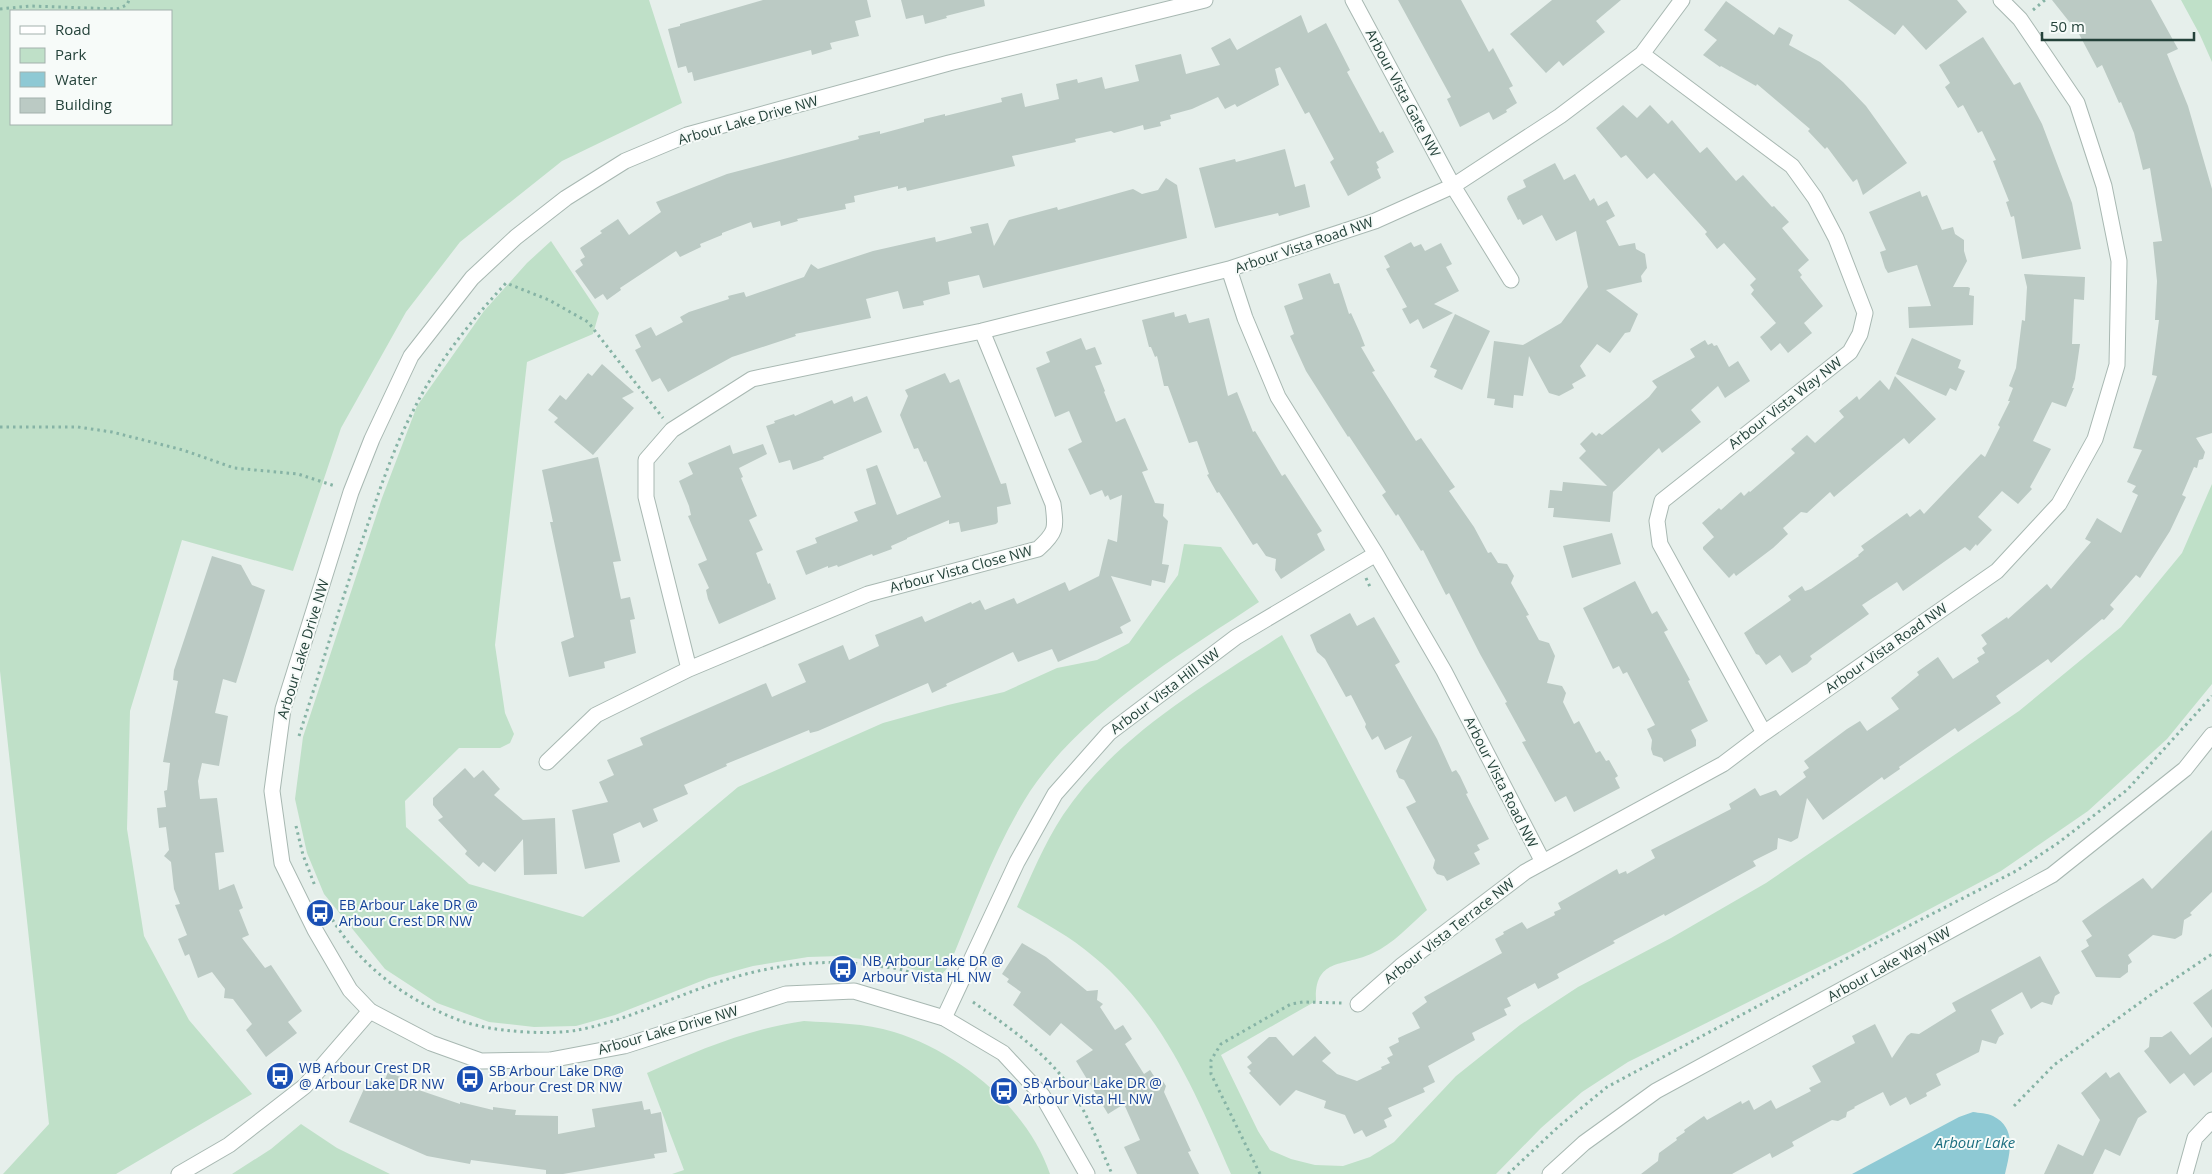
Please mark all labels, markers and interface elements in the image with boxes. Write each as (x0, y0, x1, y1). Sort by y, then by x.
legend (10, 10, 172, 125)
scale bar (2042, 10, 2194, 42)
text: 50 m (2050, 16, 2085, 36)
text: Road (55, 19, 91, 39)
street label: Arbour Vista Gate NW (1362, 25, 1445, 160)
text: Park (55, 44, 86, 64)
text: Water (55, 69, 97, 89)
street label: Arbour Lake Drive NW (676, 90, 820, 149)
text: Building (55, 94, 112, 114)
street label: Arbour Vista Road NW (1232, 212, 1376, 277)
street label: Arbour Vista Way NW (1724, 352, 1845, 453)
street label: Arbour Vista Close NW (887, 540, 1034, 597)
street label: Arbour Lake Drive NW (272, 577, 333, 721)
street label: Arbour Vista Road NW (1821, 598, 1951, 697)
street label: Arbour Vista Hill NW (1106, 643, 1223, 738)
street label: Arbour Vista Road NW (1460, 713, 1543, 851)
street label: Arbour Vista Terrace NW (1379, 874, 1518, 988)
place label: EB Arbour Lake DR @ Arbour Crest DR NW (339, 895, 478, 930)
bus stop icon: EB Arbour Lake DR @ Arbour Crest DR NW (305, 898, 335, 928)
street label: Arbour Lake Way NW (1824, 922, 1954, 1005)
place label: NB Arbour Lake DR @ Arbour Vista HL NW (862, 951, 1004, 986)
bus stop icon: NB Arbour Lake DR @ Arbour Vista HL NW (828, 954, 858, 984)
street label: Arbour Lake Drive NW (596, 1000, 740, 1059)
place label: WB Arbour Crest DR @ Arbour Lake DR NW (299, 1058, 445, 1093)
bus stop icon: WB Arbour Crest DR @ Arbour Lake DR NW (265, 1061, 295, 1091)
place label: SB Arbour Lake DR@ Arbour Crest DR NW (489, 1061, 624, 1096)
bus stop icon: SB Arbour Lake DR@ Arbour Crest DR NW (455, 1064, 485, 1094)
place label: SB Arbour Lake DR @ Arbour Vista HL NW (1023, 1073, 1162, 1108)
bus stop icon: SB Arbour Lake DR @ Arbour Vista HL NW (989, 1076, 1019, 1106)
water label: Arbour Lake (1934, 1132, 2016, 1152)

